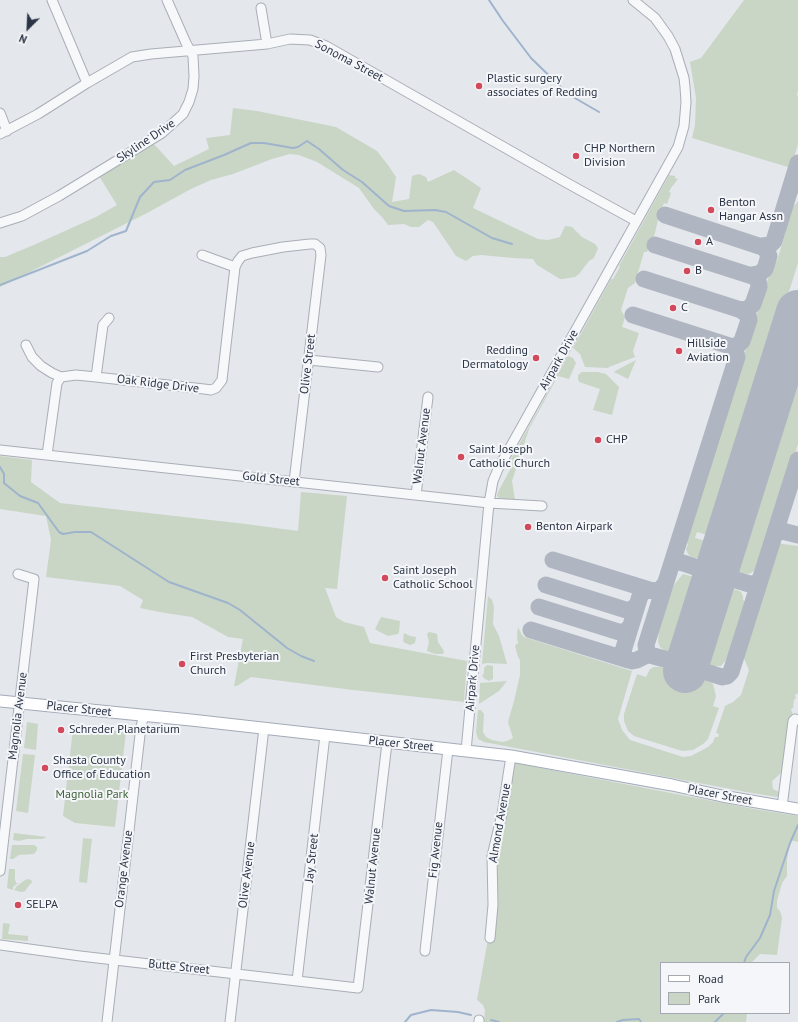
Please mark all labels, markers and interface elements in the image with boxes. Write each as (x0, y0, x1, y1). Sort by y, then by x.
north arrow (8, 8, 48, 48)
text: N (17, 31, 29, 47)
street label: Sonoma Street (312, 37, 386, 85)
place label: Plastic surgery associates of Redding (487, 72, 597, 100)
marker: Plastic surgery associates of Redding (474, 81, 484, 91)
street label: Skyline Drive (114, 116, 178, 166)
place label: CHP Northern Division (584, 142, 655, 170)
marker: CHP Northern Division (571, 151, 581, 161)
place label: Benton Hangar Assn (719, 196, 783, 224)
marker: Benton Hangar Assn (706, 205, 716, 215)
place label: A (706, 235, 713, 249)
marker: A (693, 237, 703, 247)
place label: B (695, 264, 702, 278)
marker: B (682, 266, 692, 276)
place label: C (681, 301, 688, 315)
marker: C (668, 303, 678, 313)
street label: Airpark Drive (537, 327, 581, 393)
street label: Olive Street (297, 333, 319, 395)
place label: Hillside Aviation (687, 337, 729, 365)
place label: Redding Dermatology (462, 344, 528, 372)
marker: Hillside Aviation (674, 346, 684, 356)
marker: Redding Dermatology (531, 353, 541, 363)
street label: Oak Ridge Drive (116, 372, 200, 396)
street label: Walnut Avenue (410, 407, 434, 485)
place label: CHP (606, 433, 628, 447)
marker: CHP (593, 435, 603, 445)
place label: Saint Joseph Catholic Church (469, 443, 550, 471)
marker: Saint Joseph Catholic Church (456, 452, 466, 462)
street label: Gold Street (242, 469, 300, 489)
place label: Benton Airpark (536, 520, 612, 534)
marker: Benton Airpark (523, 522, 533, 532)
place label: Saint Joseph Catholic School (393, 564, 473, 592)
marker: Saint Joseph Catholic School (380, 573, 390, 583)
street label: Airpark Drive (463, 644, 483, 712)
place label: First Presbyterian Church (190, 650, 279, 678)
marker: First Presbyterian Church (177, 659, 187, 669)
street label: Magnolia Avenue (5, 671, 31, 761)
street label: Placer Street (46, 698, 112, 720)
place label: Schreder Planetarium (69, 723, 180, 737)
marker: Schreder Planetarium (56, 725, 66, 735)
street label: Placer Street (368, 733, 434, 755)
place label: Shasta County Office of Education (53, 754, 150, 782)
marker: Shasta County Office of Education (40, 763, 50, 773)
street label: Almond Avenue (486, 782, 514, 864)
street label: Placer Street (687, 782, 753, 808)
park label: Magnolia Park (56, 788, 128, 802)
street label: Fig Avenue (426, 821, 446, 879)
street label: Walnut Avenue (362, 827, 384, 905)
street label: Orange Avenue (112, 829, 136, 909)
street label: Jay Street (302, 833, 322, 883)
street label: Olive Avenue (236, 841, 258, 909)
place label: SELPA (26, 898, 58, 912)
marker: SELPA (13, 900, 23, 910)
street label: Butte Street (148, 957, 210, 977)
legend (660, 962, 790, 1014)
text: Road (698, 971, 723, 986)
text: Park (698, 991, 720, 1006)

